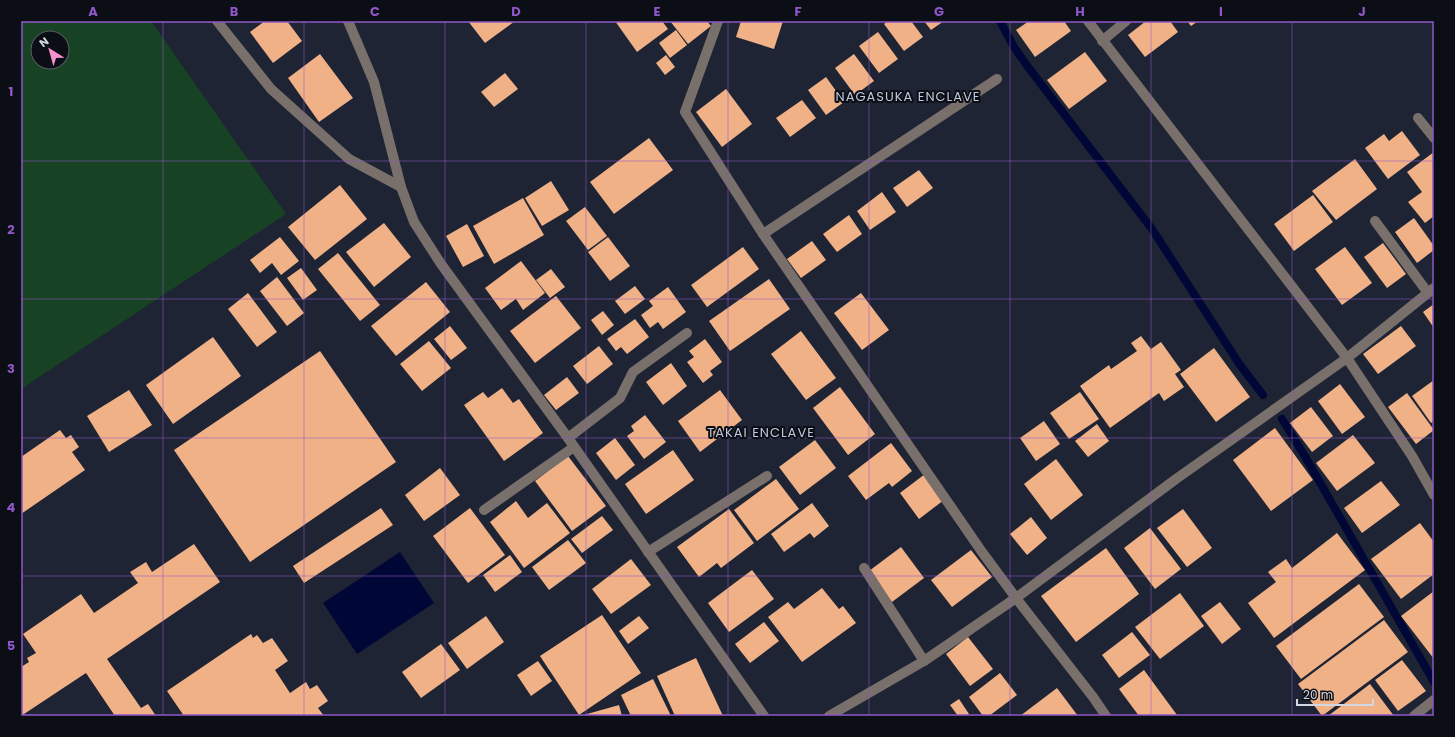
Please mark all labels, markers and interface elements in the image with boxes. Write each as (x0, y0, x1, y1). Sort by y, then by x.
text: A (88, 2, 98, 21)
text: B (230, 2, 239, 21)
text: C (370, 2, 380, 21)
text: D (511, 2, 521, 21)
text: E (653, 2, 661, 21)
text: F (794, 2, 802, 21)
text: G (934, 2, 944, 21)
text: H (1075, 2, 1085, 21)
text: I (1219, 2, 1223, 21)
text: J (1358, 2, 1366, 21)
north arrow (30, 30, 70, 70)
text: N (36, 33, 52, 51)
text: 1 (9, 82, 13, 101)
district label: NAGASUKA ENCLAVE (836, 87, 980, 106)
text: 2 (7, 220, 15, 239)
text: 3 (7, 359, 15, 378)
district label: TAKAI ENCLAVE (707, 423, 815, 442)
text: 4 (7, 498, 16, 517)
text: 5 (7, 636, 15, 655)
scale bar (1297, 681, 1373, 707)
text: 20 m (1303, 686, 1333, 703)

